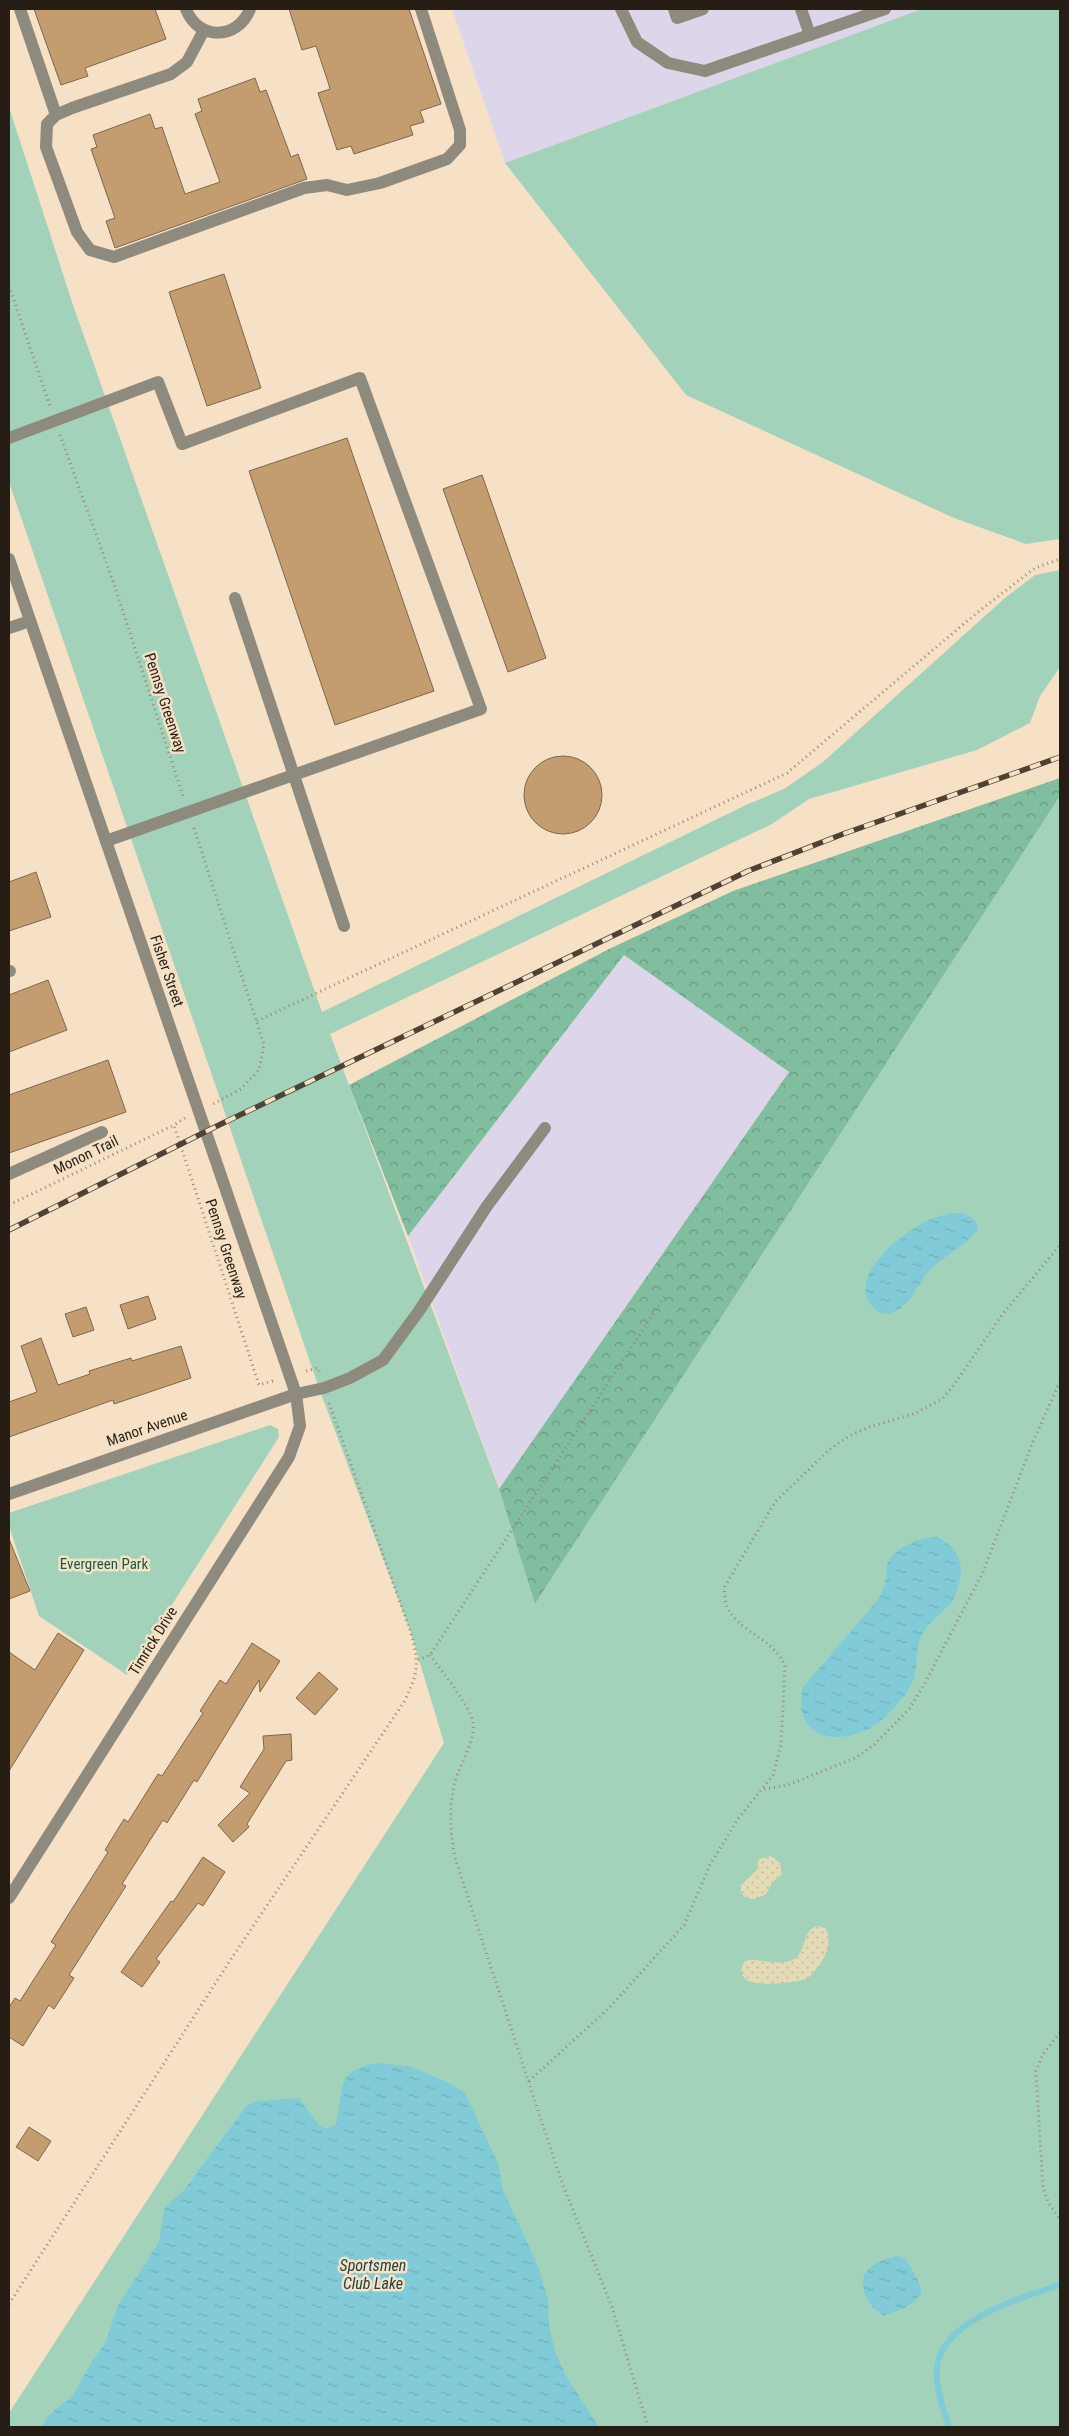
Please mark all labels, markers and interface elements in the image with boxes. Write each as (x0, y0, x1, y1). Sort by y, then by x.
street label: Pennsy Greenway (140, 651, 190, 755)
street label: Fisher Street (146, 933, 188, 1009)
street label: Monon Trail (51, 1132, 121, 1178)
street label: Pennsy Greenway (201, 1197, 251, 1301)
street label: Manor Avenue (104, 1406, 190, 1450)
park label: Evergreen Park (60, 1555, 148, 1573)
street label: Timrick Drive (125, 1603, 181, 1679)
water label: Sportsmen Club Lake (340, 2256, 406, 2293)

